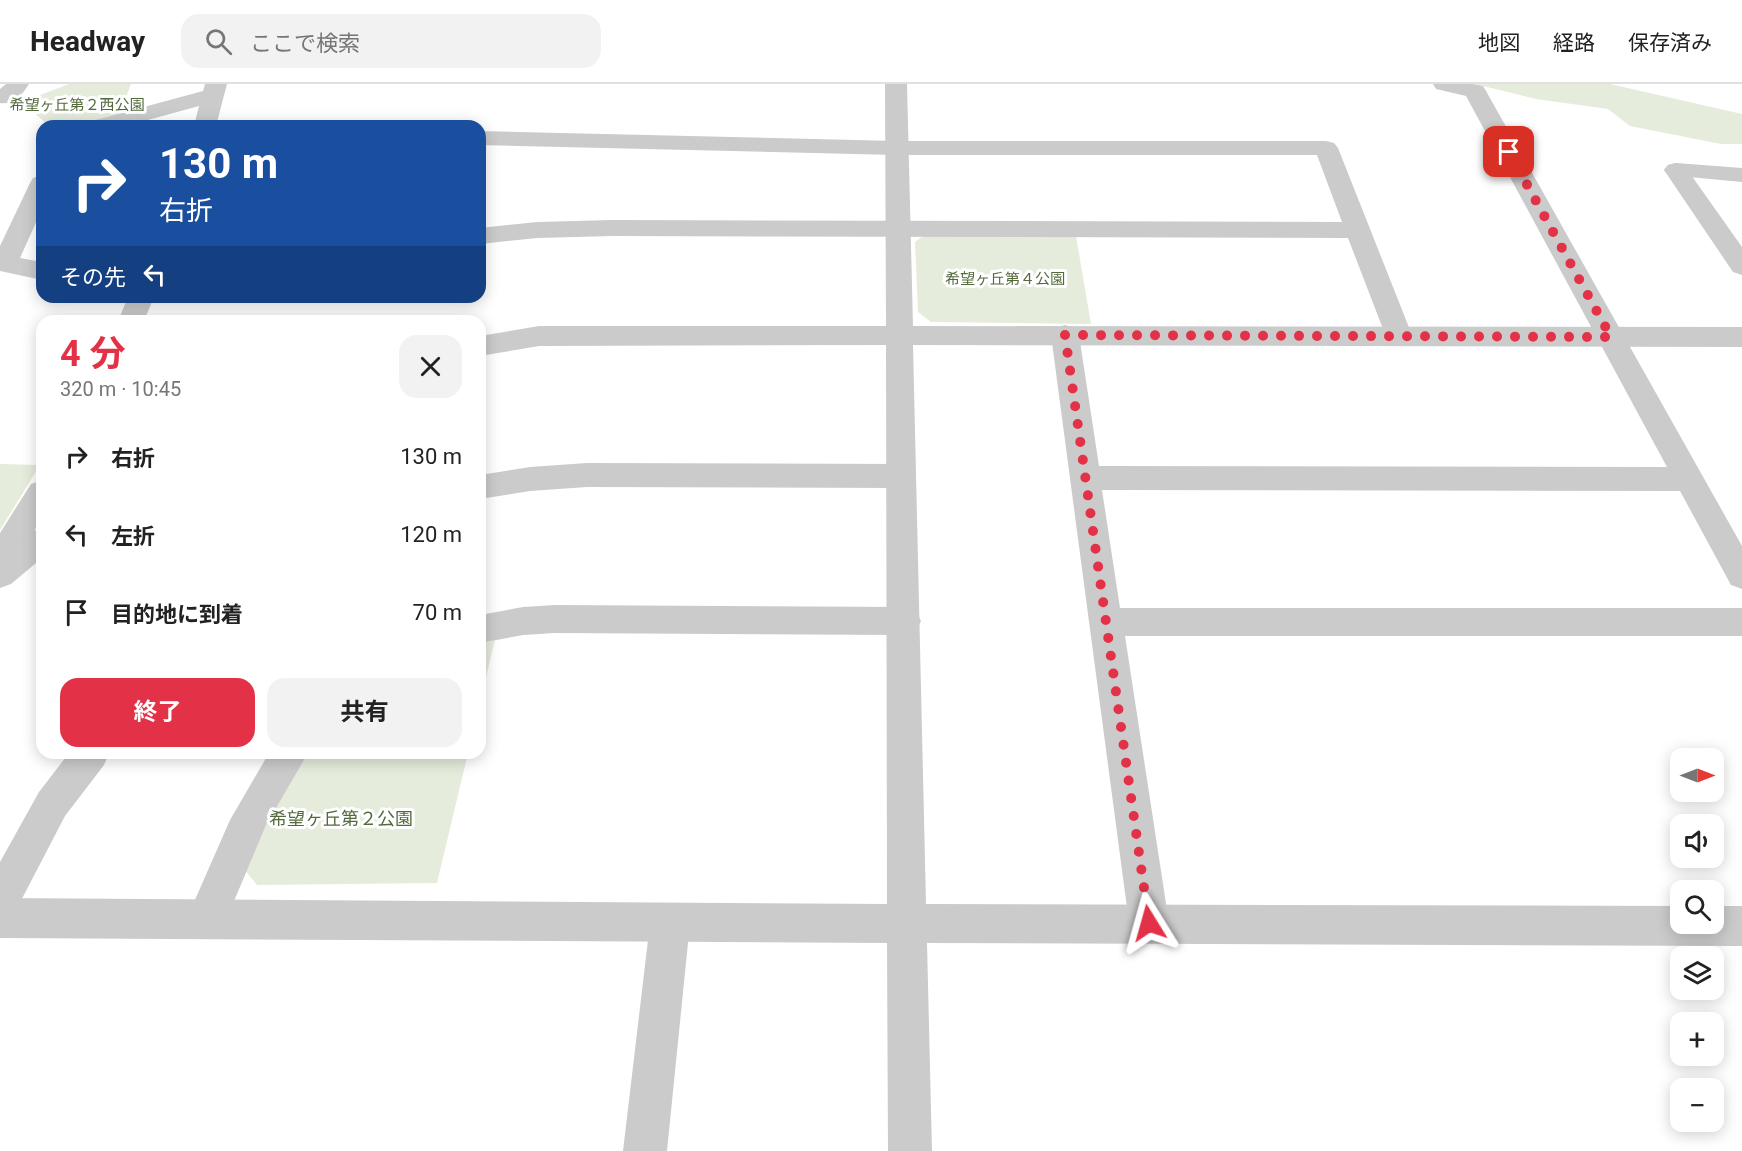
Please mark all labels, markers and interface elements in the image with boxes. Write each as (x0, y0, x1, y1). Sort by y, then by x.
search box (181, 14, 601, 68)
text: Headway (30, 25, 145, 58)
icon: search (202, 25, 235, 58)
text: ここで検索 (250, 31, 360, 56)
text: 地図 (1478, 31, 1520, 55)
text: 経路 (1553, 31, 1595, 55)
text: 保存済み (1628, 31, 1712, 55)
park label: 希望ヶ丘第２西公園 (9, 96, 145, 114)
pin (1483, 126, 1534, 177)
icon: arrive (1492, 135, 1525, 168)
text: 130 m (159, 139, 278, 188)
icon: right (60, 144, 138, 222)
text: 右折 (159, 195, 213, 227)
icon: left (138, 258, 171, 291)
text: その先 (60, 265, 126, 290)
park label: 希望ヶ丘第４公園 (945, 270, 1065, 288)
text: 4 分 (60, 333, 126, 375)
button: close (399, 335, 462, 398)
text: 320 m · 10:45 (60, 377, 181, 401)
icon: right (60, 440, 93, 473)
text: 130 m (400, 444, 462, 469)
text: 右折 (111, 446, 155, 471)
icon: left (60, 518, 93, 551)
text: 120 m (400, 522, 462, 547)
text: 左折 (111, 524, 155, 549)
icon: arrive (60, 596, 93, 629)
text: 70 m (413, 600, 462, 625)
text: 目的地に到着 (111, 602, 243, 627)
button: 終了 (60, 678, 255, 747)
button: 共有 (267, 678, 462, 747)
north arrow (1670, 748, 1724, 802)
map controls (1670, 748, 1724, 1132)
park label: 希望ヶ丘第２公園 (269, 808, 413, 829)
button: sound (1670, 814, 1724, 868)
button: search (1670, 880, 1724, 934)
position arrow (1117, 891, 1181, 955)
button: layers (1670, 946, 1724, 1000)
button: + (1670, 1012, 1724, 1066)
button: − (1670, 1078, 1724, 1132)

